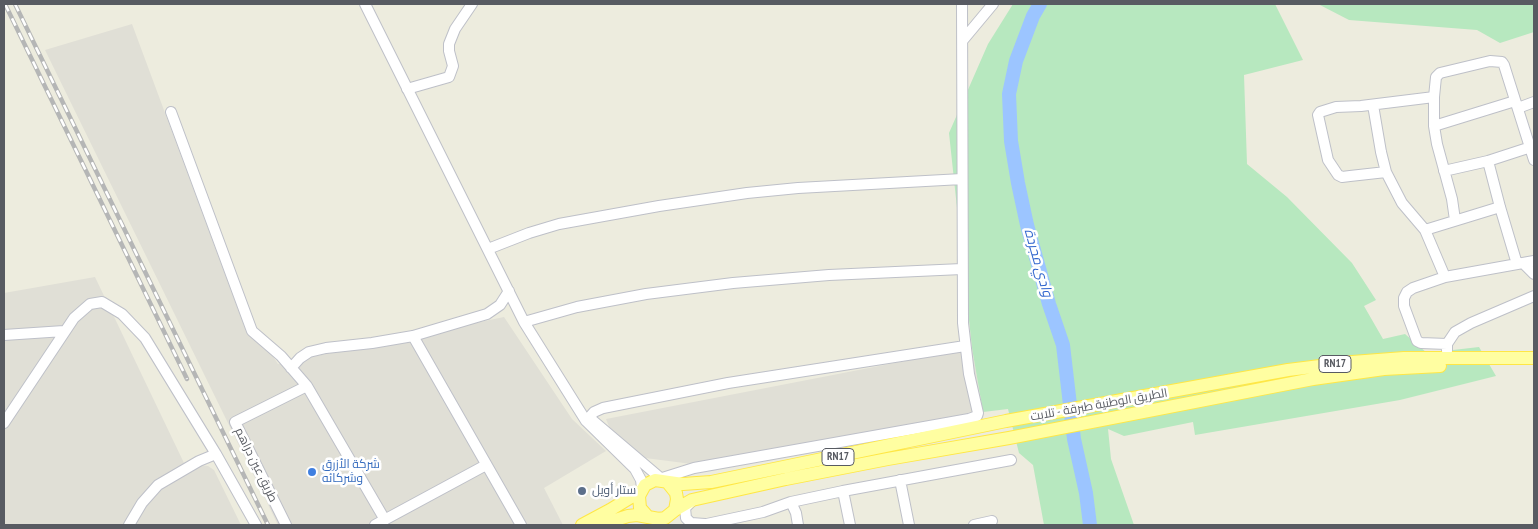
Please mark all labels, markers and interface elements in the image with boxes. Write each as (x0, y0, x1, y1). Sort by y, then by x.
water label: وادي مجردة (1020, 227, 1056, 299)
road number: RN17 (1319, 356, 1351, 372)
street label: الطريق الوطنية طبرقة - تلابت (1030, 386, 1168, 424)
street label: طريق عين دراهم (232, 425, 280, 505)
road number: RN17 (822, 448, 854, 466)
place label: شركة الأزرق وشركائه (322, 458, 380, 486)
marker: شركة الأزرق وشركائه (306, 466, 318, 478)
place label: ستار أويل (592, 484, 636, 498)
marker: ستار أويل (576, 485, 588, 497)

